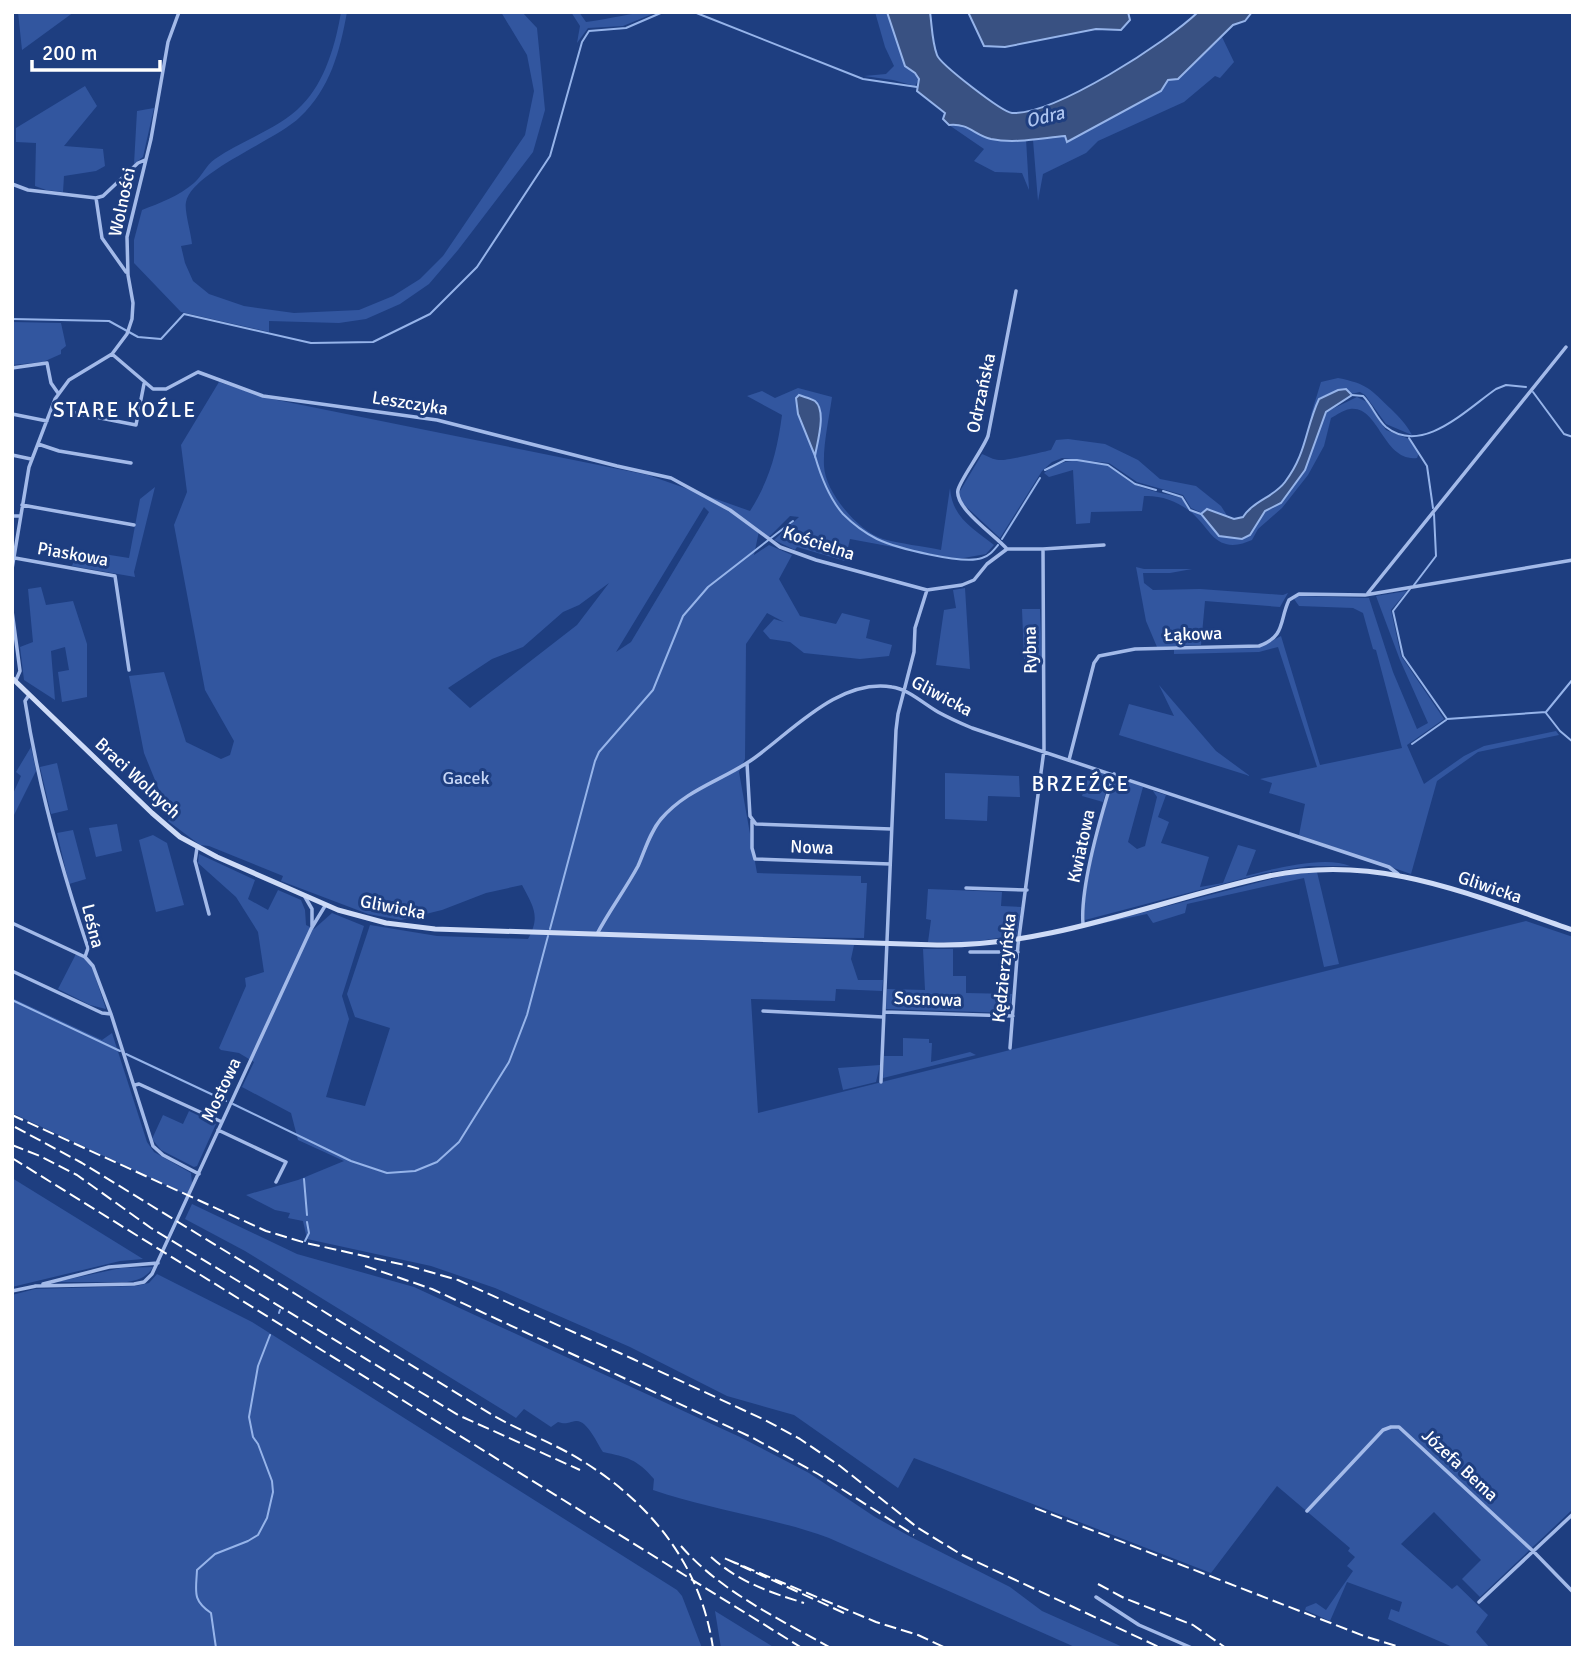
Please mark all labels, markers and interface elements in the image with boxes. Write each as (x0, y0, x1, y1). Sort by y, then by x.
scale bar (32, 28, 159, 72)
text: 200 m (42, 40, 97, 66)
water label: Odra (1023, 100, 1068, 133)
street label: Wolności (104, 166, 140, 238)
street label: Odrzańska (962, 351, 1000, 435)
street label: Leszczyka (370, 386, 450, 420)
district label: STARE KOŹLE (53, 397, 197, 423)
street label: Kościelna (780, 521, 858, 565)
street label: Piaskowa (36, 537, 110, 571)
street label: Łąkowa (1163, 622, 1223, 646)
street label: Rybna (1019, 626, 1041, 674)
street label: Gliwicka (908, 671, 976, 721)
street label: Braci Wolnych (91, 733, 185, 823)
park label: Gacek (442, 767, 490, 789)
district label: BRZEŹCE (1032, 771, 1130, 797)
street label: Kwiatowa (1062, 807, 1100, 885)
street label: Nowa (790, 835, 834, 859)
street label: Gliwicka (1455, 866, 1525, 908)
street label: Gliwicka (358, 890, 428, 924)
street label: Leśna (77, 902, 109, 950)
street label: Kędzierzyńska (987, 912, 1021, 1024)
street label: Sosnowa (894, 987, 962, 1011)
street label: Mostowa (196, 1054, 246, 1126)
street label: Józefa Bema (1417, 1424, 1503, 1506)

